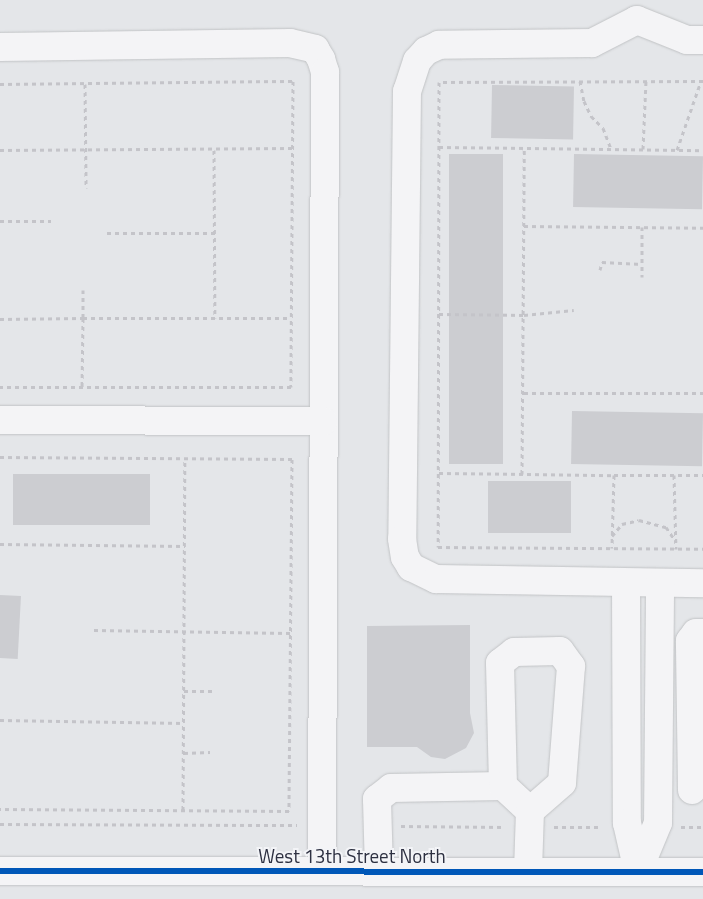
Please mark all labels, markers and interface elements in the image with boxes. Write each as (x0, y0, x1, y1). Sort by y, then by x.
street label: West 13th Street North (258, 845, 446, 867)

